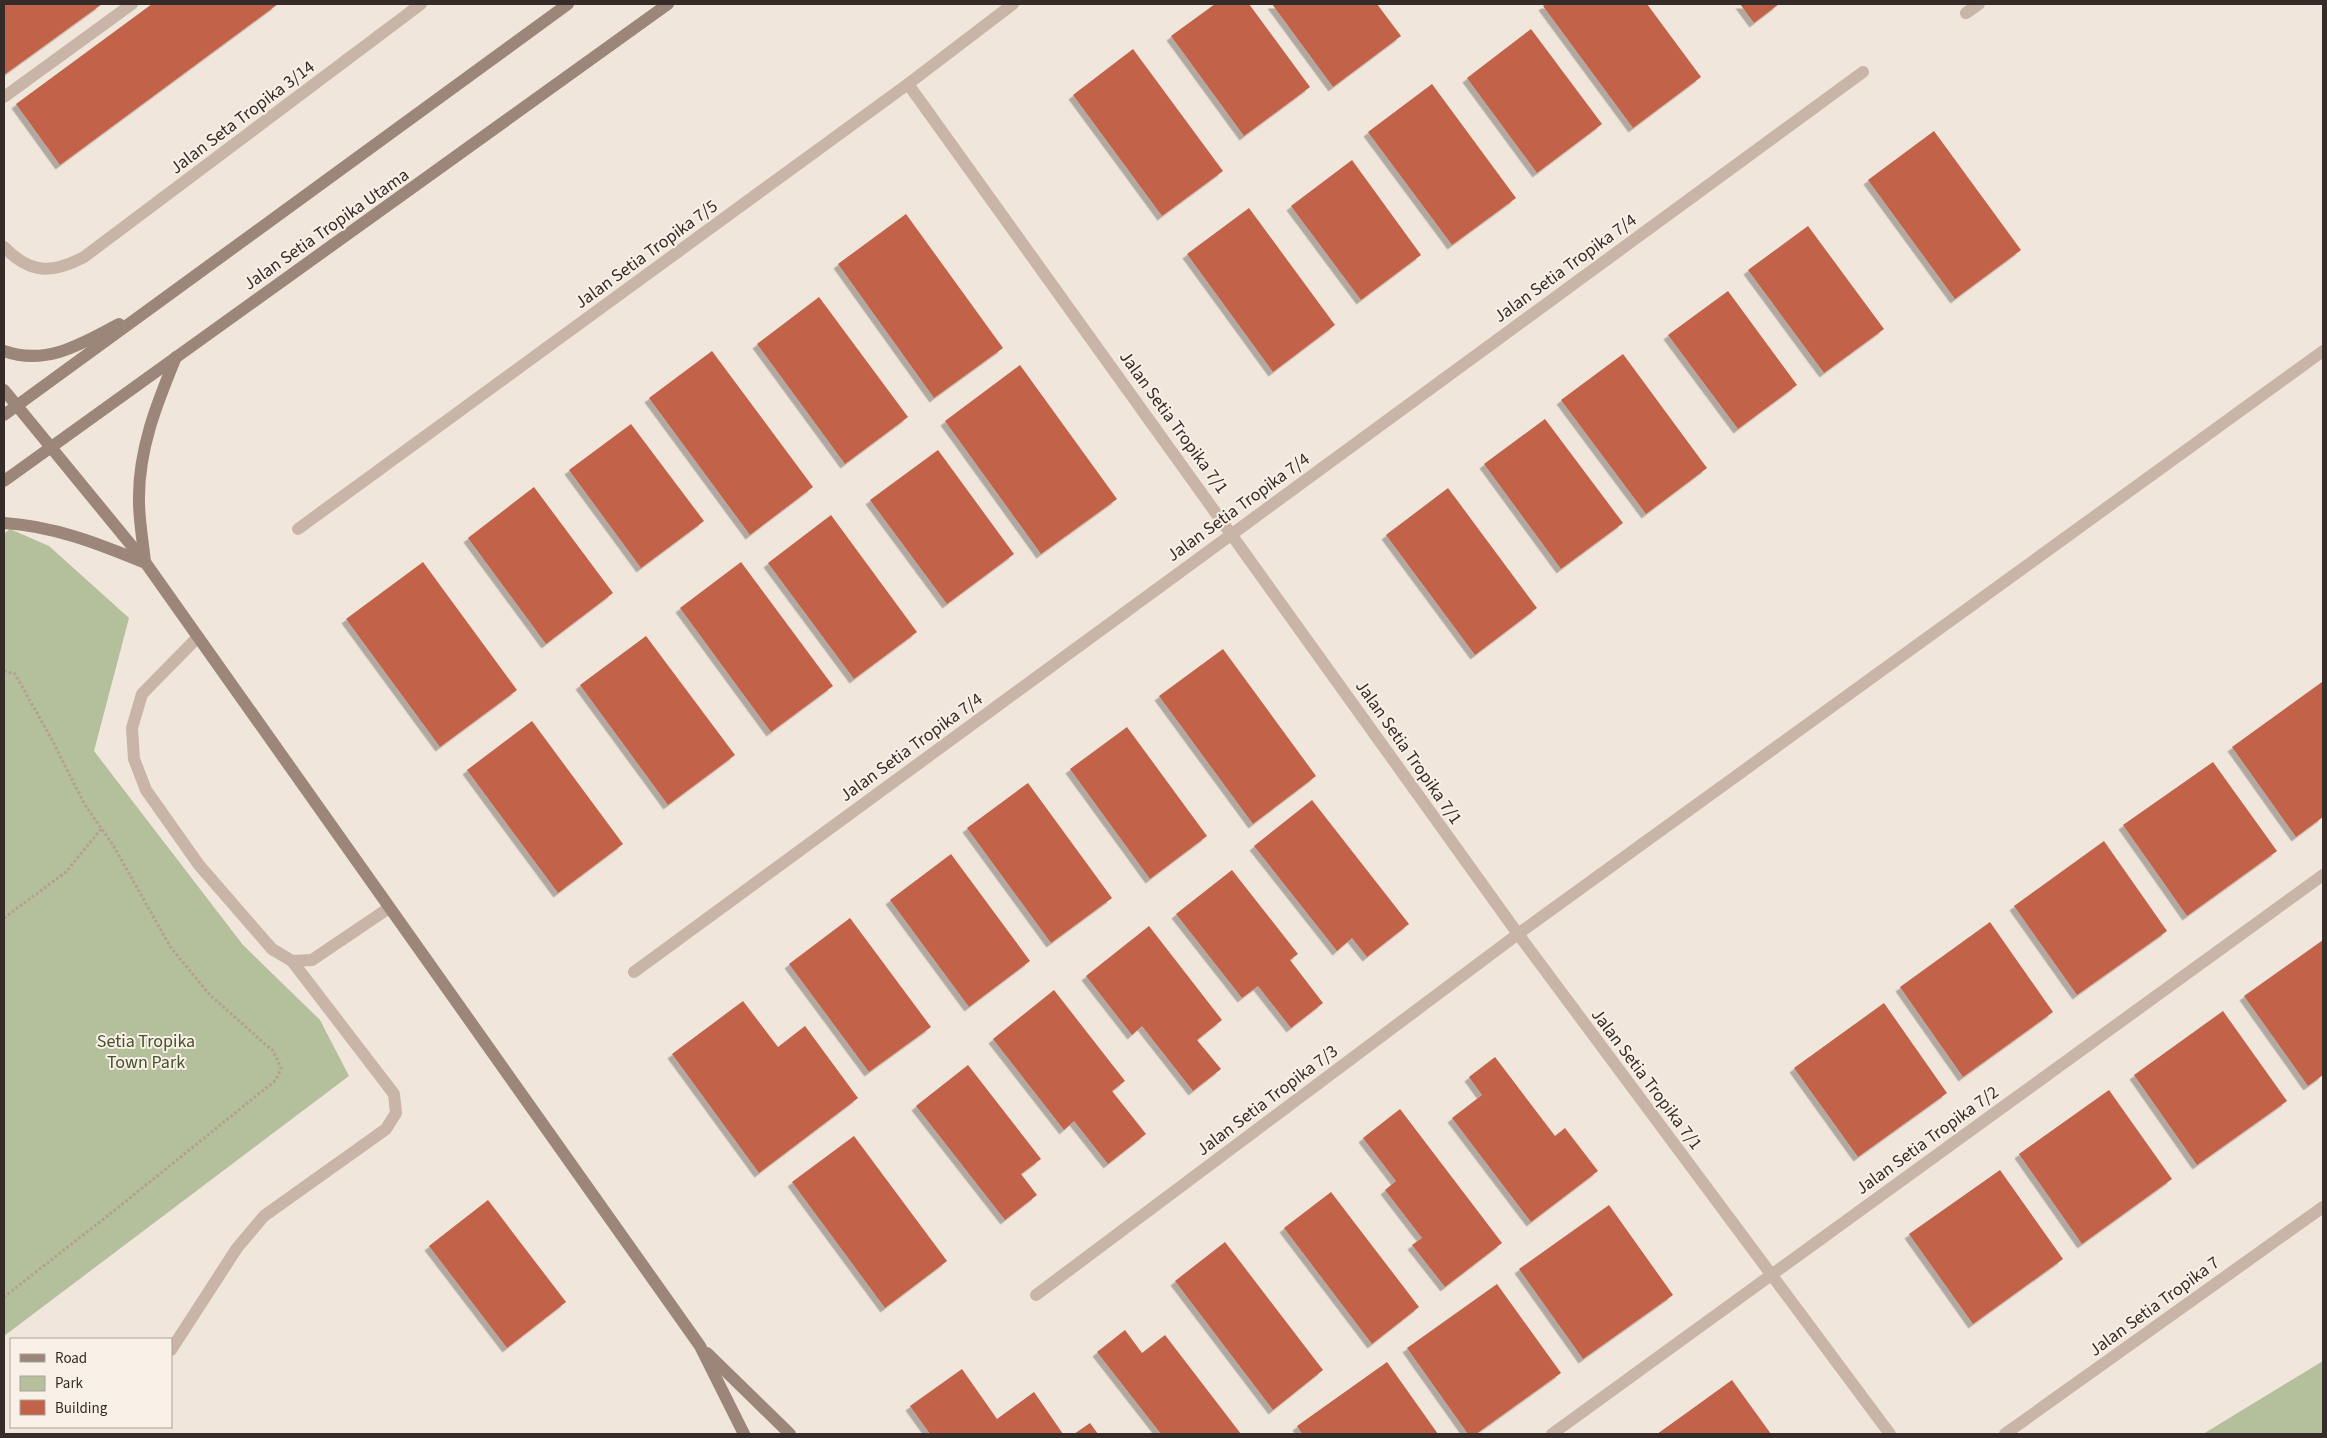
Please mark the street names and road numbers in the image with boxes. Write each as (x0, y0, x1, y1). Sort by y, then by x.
street label: Jalan Seta Tropika 3/14 (165, 55, 320, 180)
street label: Jalan Setia Tropika Utama (238, 163, 414, 296)
street label: Jalan Setia Tropika 7/5 (570, 194, 723, 315)
street label: Jalan Setia Tropika 7/4 (1489, 208, 1642, 329)
street label: Jalan Setia Tropika 7/1 (1113, 346, 1234, 499)
street label: Jalan Setia Tropika 7/4 (1162, 447, 1315, 568)
street label: Jalan Setia Tropika 7/1 (1349, 675, 1468, 829)
street label: Jalan Setia Tropika 7/4 (835, 687, 988, 808)
street label: Jalan Setia Tropika 7/1 (1585, 1003, 1708, 1155)
street label: Jalan Setia Tropika 7/3 (1191, 1039, 1343, 1162)
street label: Jalan Setia Tropika 7/2 (1851, 1080, 2004, 1201)
street label: Jalan Setia Tropika 7 (2084, 1250, 2225, 1362)

